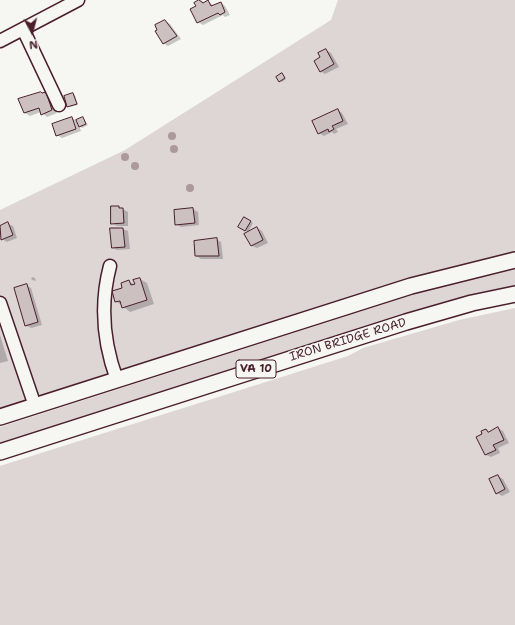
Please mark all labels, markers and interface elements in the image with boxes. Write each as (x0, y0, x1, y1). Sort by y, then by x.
north arrow (12, 12, 52, 52)
text: N (28, 36, 39, 52)
street label: IRON BRIDGE ROAD (288, 315, 408, 365)
road number: VA 10 (236, 360, 276, 378)

